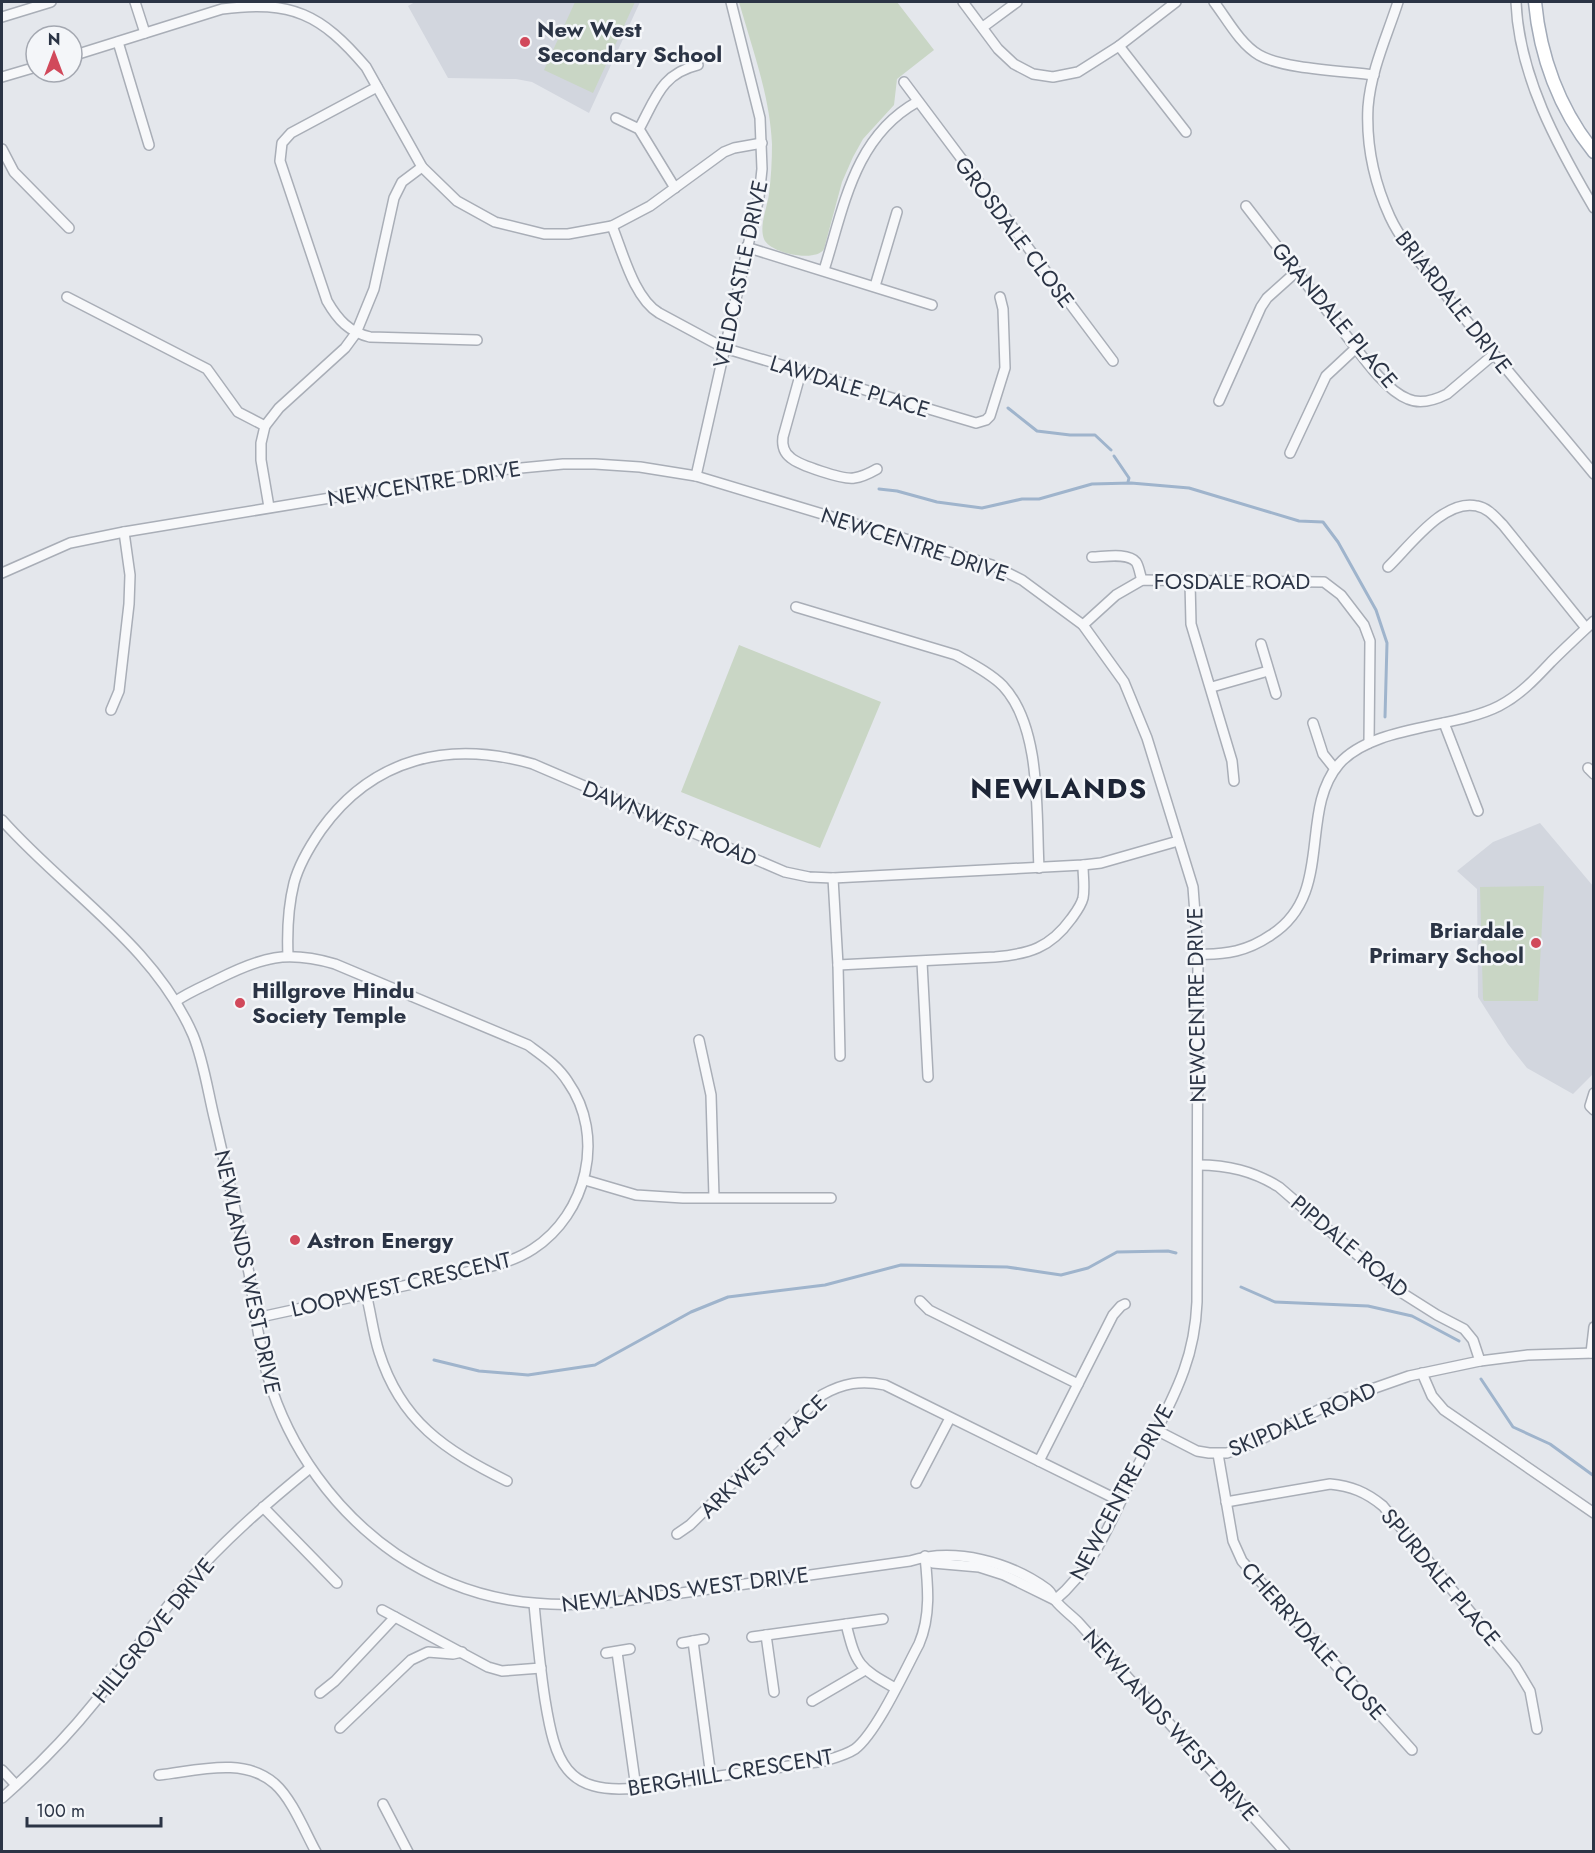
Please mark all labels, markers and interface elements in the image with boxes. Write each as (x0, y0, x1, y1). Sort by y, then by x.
place label: New West Secondary School (537, 13, 722, 70)
north arrow (24, 24, 84, 84)
text: N (48, 28, 60, 51)
marker: New West Secondary School (518, 35, 532, 49)
street label: GROSDALE CLOSE (947, 150, 1083, 314)
street label: VELDCASTLE DRIVE (705, 177, 775, 371)
street label: BRIARDALE DRIVE (1388, 224, 1520, 380)
street label: GRANDALE PLACE (1264, 235, 1406, 395)
street label: LAWDALE PLACE (766, 346, 934, 426)
street label: NEWCENTRE DRIVE (325, 452, 523, 514)
street label: NEWCENTRE DRIVE (817, 499, 1013, 589)
street label: FOSDALE ROAD (1154, 565, 1310, 597)
district label: NEWLANDS (970, 768, 1148, 809)
street label: DAWNWEST ROAD (578, 772, 762, 874)
street label: NEWCENTRE DRIVE (1178, 907, 1214, 1103)
place label: Briardale Primary School (1369, 914, 1524, 971)
marker: Briardale Primary School (1529, 936, 1543, 950)
place label: Hillgrove Hindu Society Temple (252, 974, 415, 1031)
marker: Hillgrove Hindu Society Temple (233, 996, 247, 1010)
street label: NEWLANDS WEST DRIVE (206, 1147, 290, 1397)
street label: PIPDALE ROAD (1284, 1187, 1416, 1305)
place label: Astron Energy (306, 1224, 454, 1256)
marker: Astron Energy (288, 1233, 302, 1247)
street label: LOOPWEST CRESCENT (288, 1243, 515, 1325)
street label: SKIPDALE ROAD (1223, 1373, 1381, 1465)
street label: ARKWEST PLACE (692, 1387, 834, 1525)
street label: NEWCENTRE DRIVE (1061, 1398, 1181, 1586)
street label: SPURDALE PLACE (1374, 1501, 1508, 1653)
street label: HILLGROVE DRIVE (84, 1550, 222, 1710)
street label: CHERRYDALE CLOSE (1234, 1555, 1394, 1727)
street label: NEWLANDS WEST DRIVE (560, 1558, 810, 1620)
street label: NEWLANDS WEST DRIVE (1076, 1622, 1266, 1828)
street label: BERGHILL CRESCENT (625, 1740, 836, 1804)
scale bar (27, 1790, 160, 1828)
text: 100 m (36, 1798, 85, 1824)

